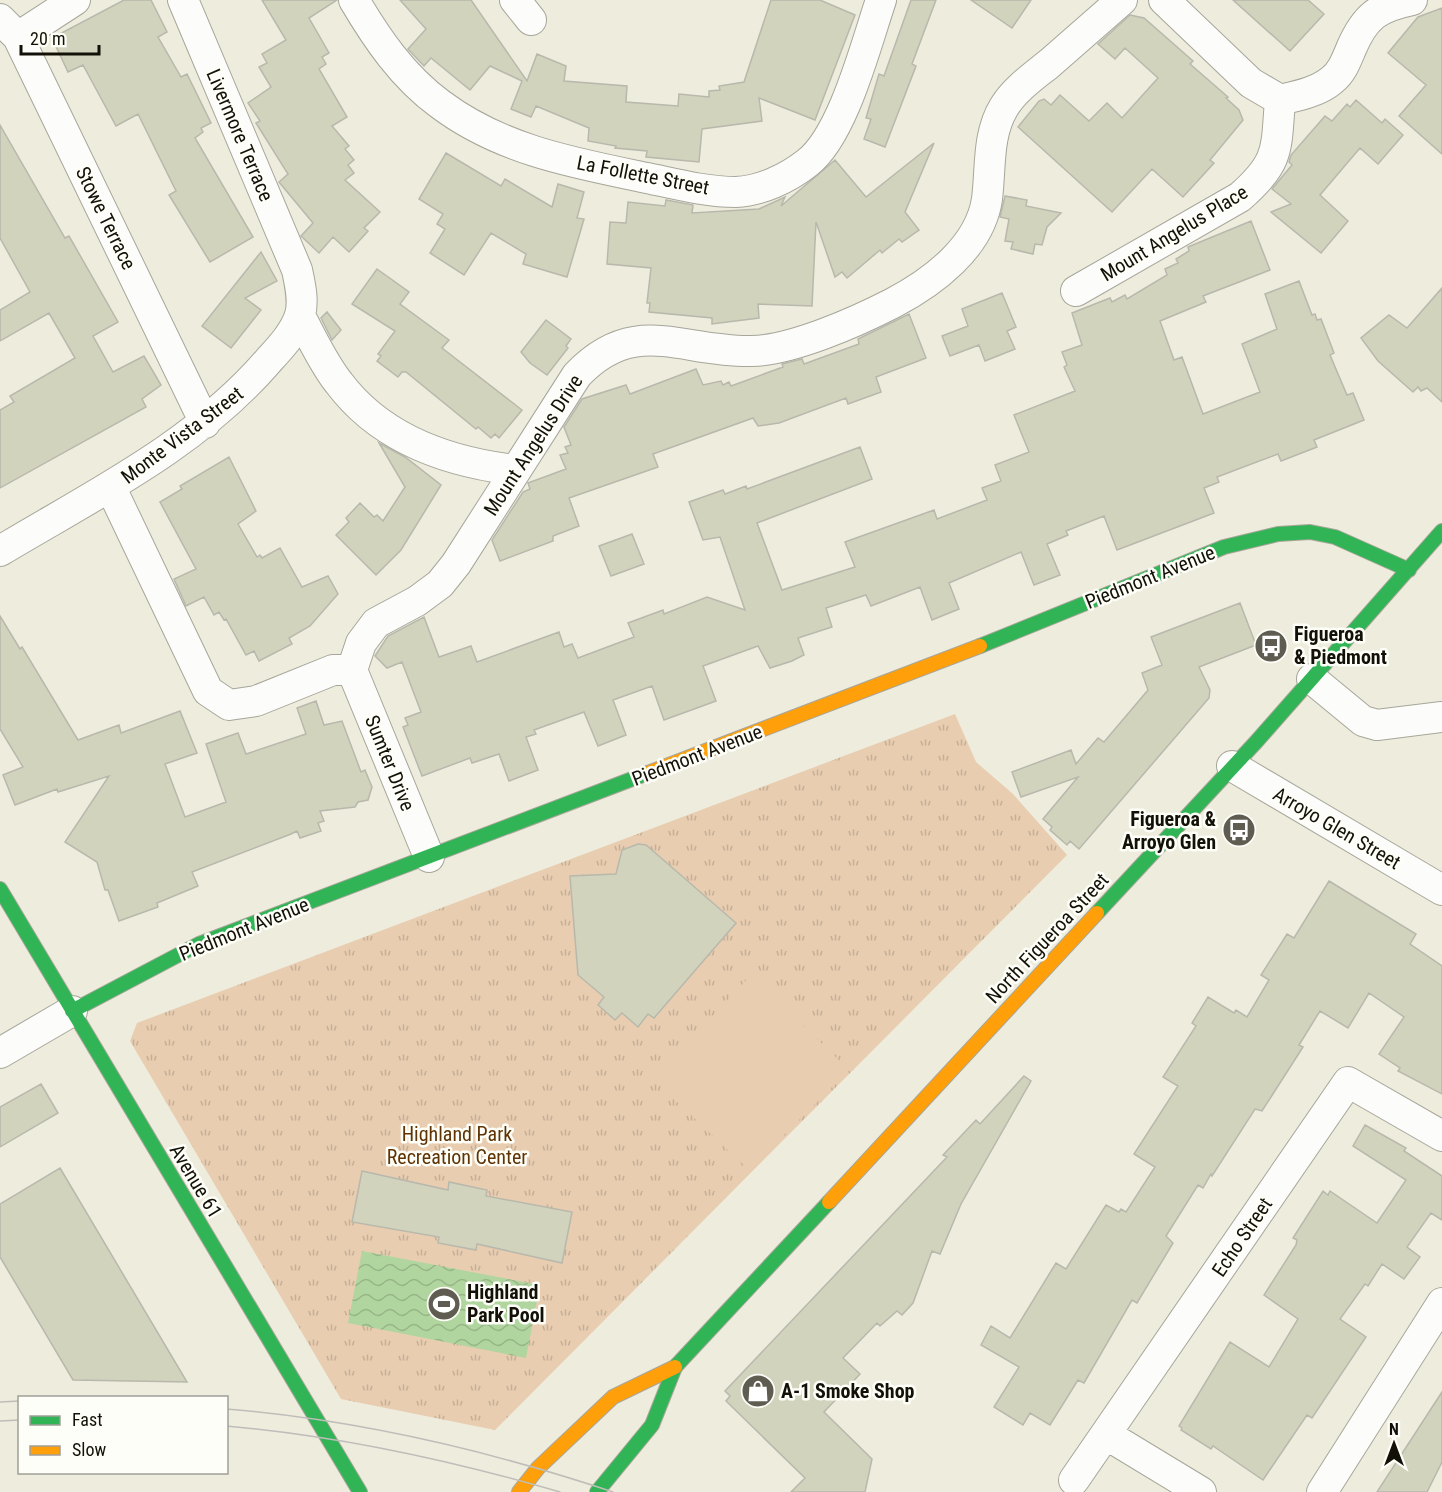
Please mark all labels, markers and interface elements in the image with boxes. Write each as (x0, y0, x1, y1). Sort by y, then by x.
scale bar (21, 18, 99, 56)
text: 20 m (30, 28, 65, 49)
street label: Livermore Terrace (201, 65, 279, 205)
street label: La Follette Street (575, 150, 711, 200)
street label: Stowe Terrace (71, 163, 141, 273)
street label: Mount Angelus Place (1096, 180, 1252, 286)
street label: Mount Angelus Drive (478, 370, 588, 520)
street label: Monte Vista Street (116, 381, 248, 489)
street label: Piedmont Avenue (1082, 540, 1218, 614)
place label: Figueroa & Piedmont (1294, 622, 1387, 669)
bus stop icon: Figueroa & Piedmont (1253, 628, 1289, 664)
street label: Sumter Drive (360, 712, 420, 814)
street label: Piedmont Avenue (628, 719, 766, 791)
street label: Arroyo Glen Street (1269, 782, 1405, 874)
place label: Figueroa & Arroyo Glen (1122, 807, 1216, 854)
bus stop icon: Figueroa & Arroyo Glen (1221, 812, 1257, 848)
street label: North Figueroa Street (980, 868, 1114, 1008)
street label: Piedmont Avenue (176, 892, 312, 966)
park label: Highland Park Recreation Center (387, 1122, 527, 1169)
street label: Avenue 61 (165, 1140, 227, 1222)
street label: Echo Street (1207, 1193, 1277, 1281)
place label: Highland Park Pool (467, 1280, 545, 1327)
sports icon: Highland Park Pool (426, 1286, 462, 1322)
shop icon: A-1 Smoke Shop (740, 1373, 776, 1409)
place label: A-1 Smoke Shop (781, 1379, 915, 1403)
legend (18, 1396, 228, 1474)
text: Fast (72, 1409, 103, 1430)
north arrow (1364, 1414, 1424, 1474)
text: N (1389, 1420, 1399, 1439)
text: Slow (72, 1439, 107, 1460)

